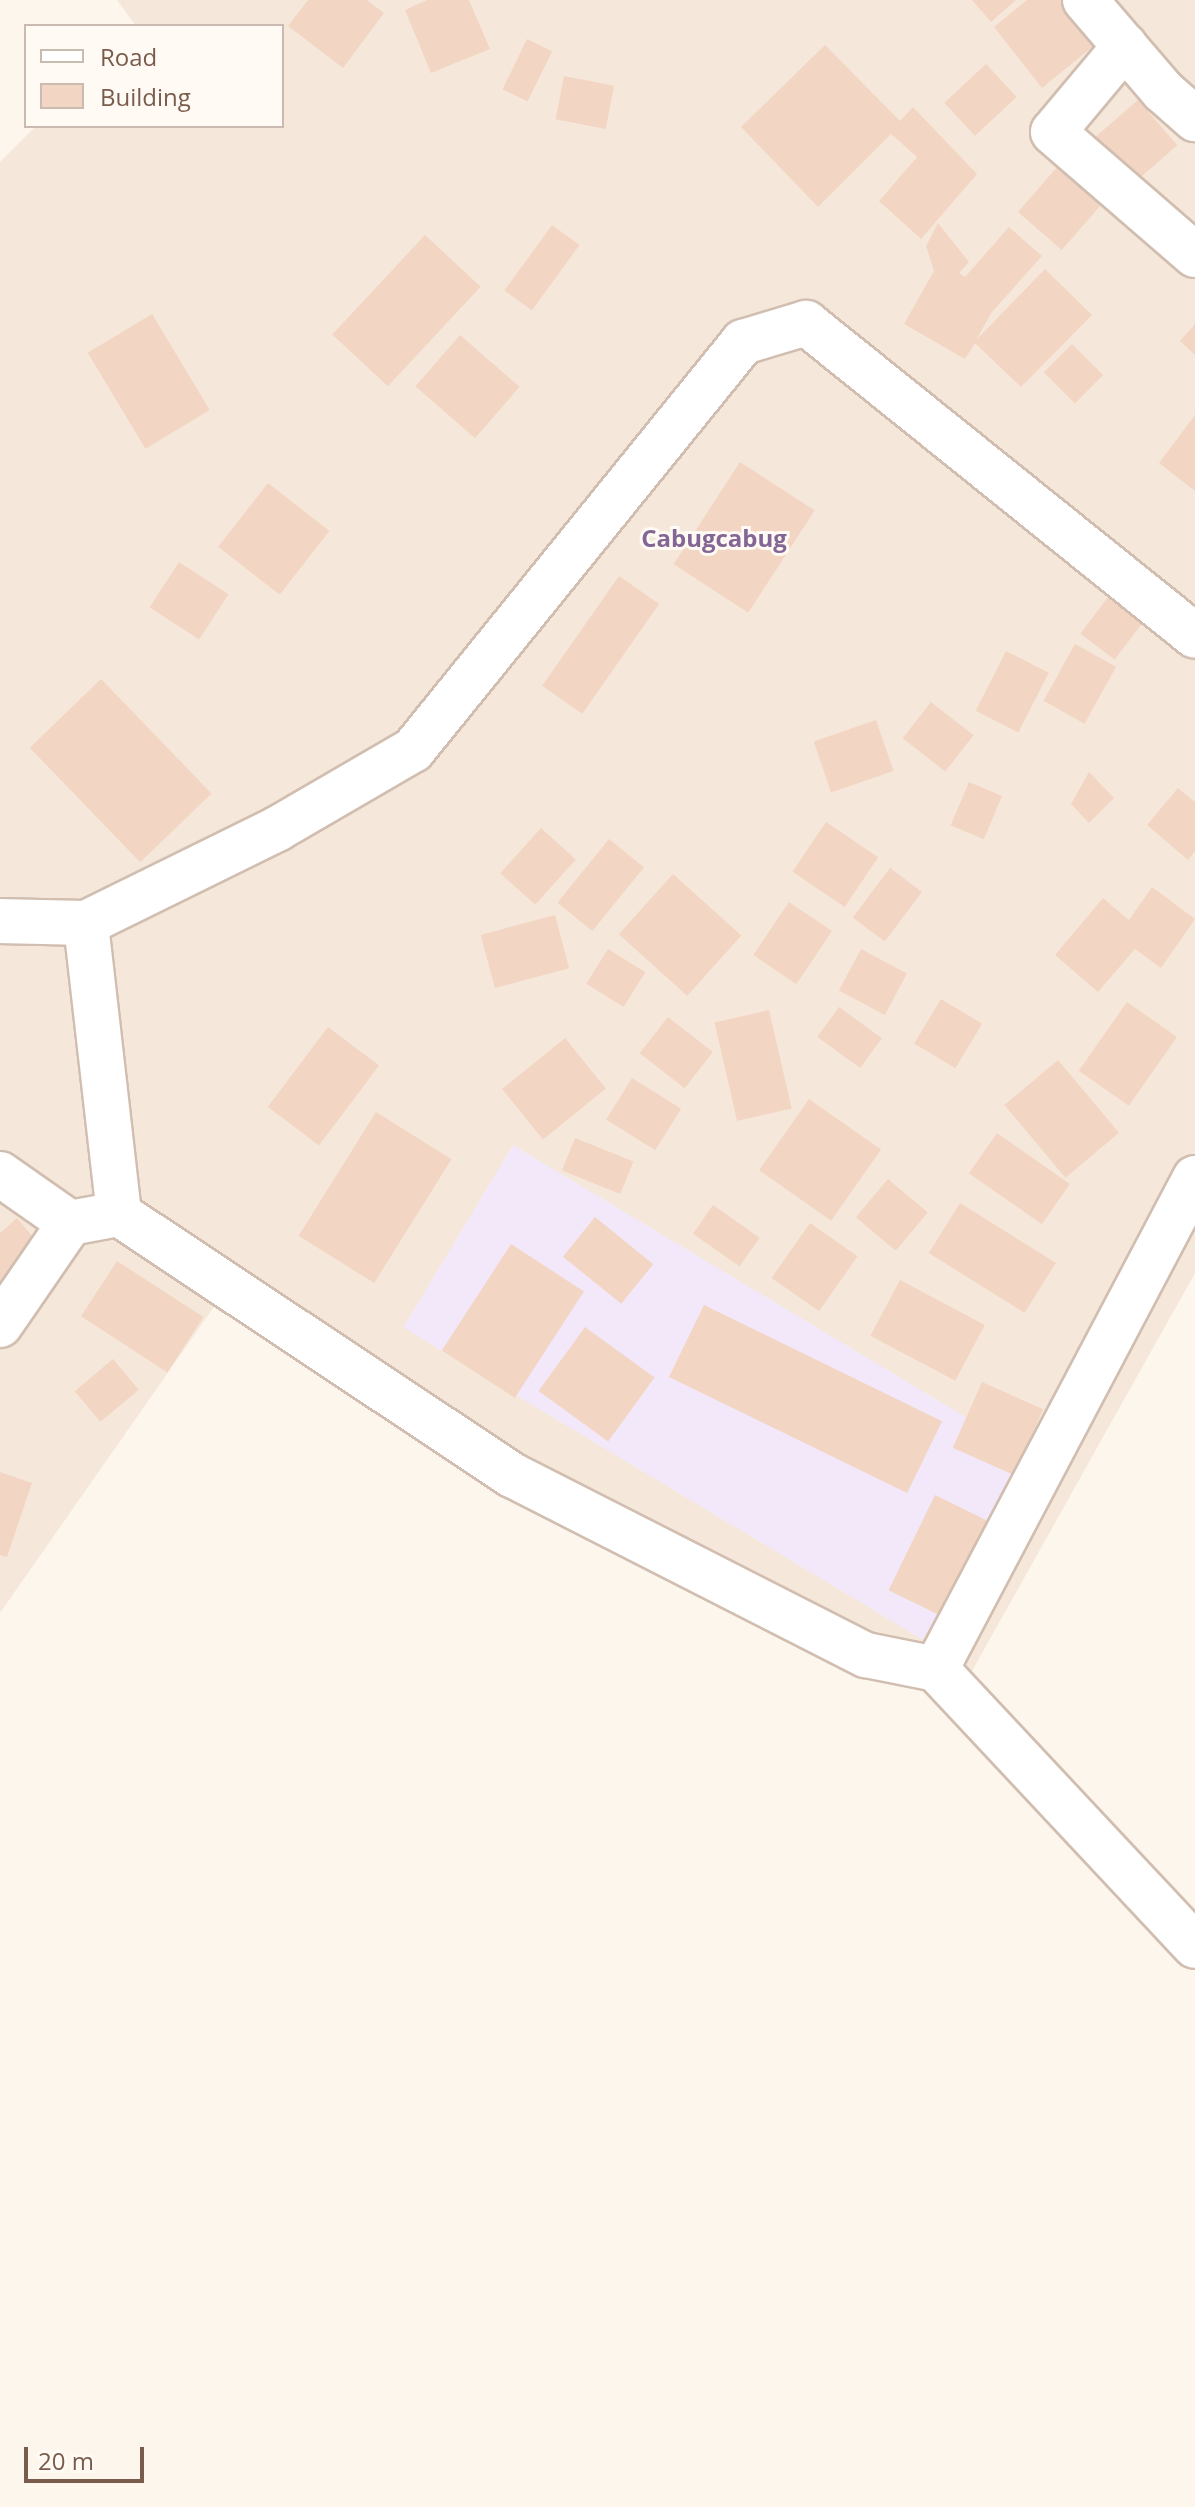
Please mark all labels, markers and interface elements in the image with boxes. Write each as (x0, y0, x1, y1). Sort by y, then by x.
legend (24, 24, 284, 128)
text: Road (100, 40, 157, 73)
text: Building (100, 80, 191, 113)
district label: Cabugcabug (641, 524, 787, 552)
scale bar (28, 2431, 148, 2481)
text: 20 m (38, 2444, 94, 2477)

